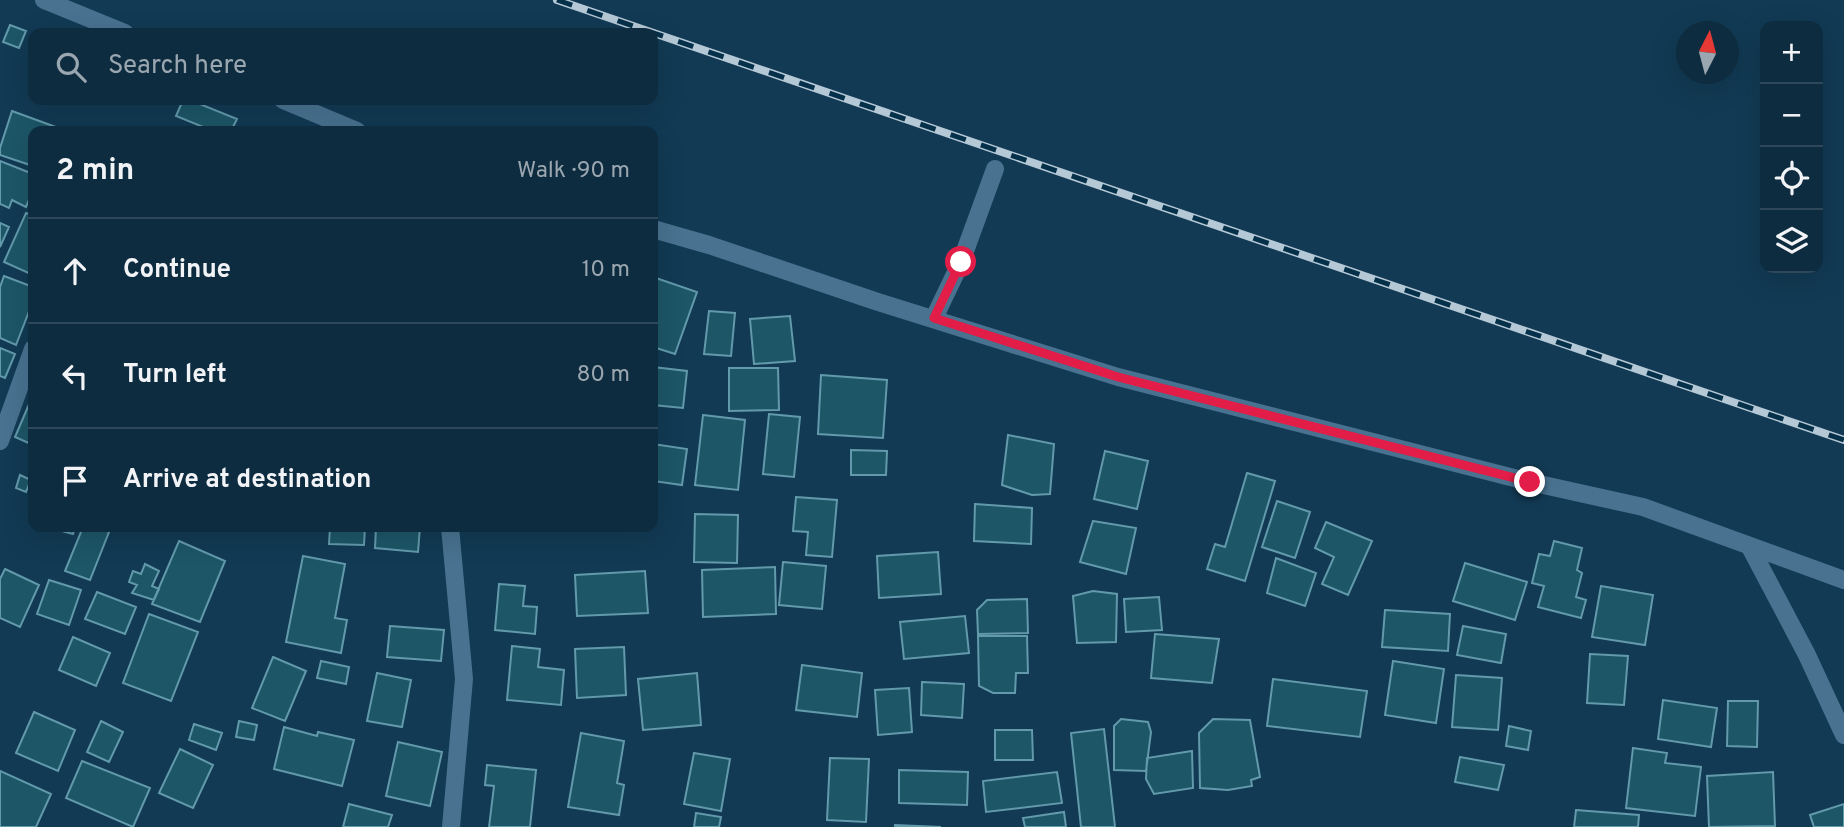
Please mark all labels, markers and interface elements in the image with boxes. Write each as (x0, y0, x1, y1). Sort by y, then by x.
north arrow (1676, 21, 1739, 84)
map controls (1760, 21, 1823, 273)
button: + (1760, 21, 1823, 84)
search box (28, 28, 658, 105)
icon: search (52, 48, 90, 86)
text: Search here (108, 50, 247, 83)
button: − (1760, 84, 1823, 147)
button: locate (1760, 147, 1823, 210)
text: 2 min (56, 153, 134, 190)
text: Walk · 90 m (517, 157, 630, 186)
button: layers (1760, 210, 1823, 273)
route start (945, 246, 976, 277)
icon: ahead (56, 252, 94, 290)
text: Continue (123, 254, 231, 287)
text: 10 m (582, 256, 630, 285)
icon: left (56, 357, 94, 395)
text: Turn left (123, 359, 227, 392)
text: 80 m (577, 361, 630, 390)
icon: arrive (56, 462, 94, 500)
text: Arrive at destination (123, 464, 371, 497)
route end (1514, 466, 1545, 497)

